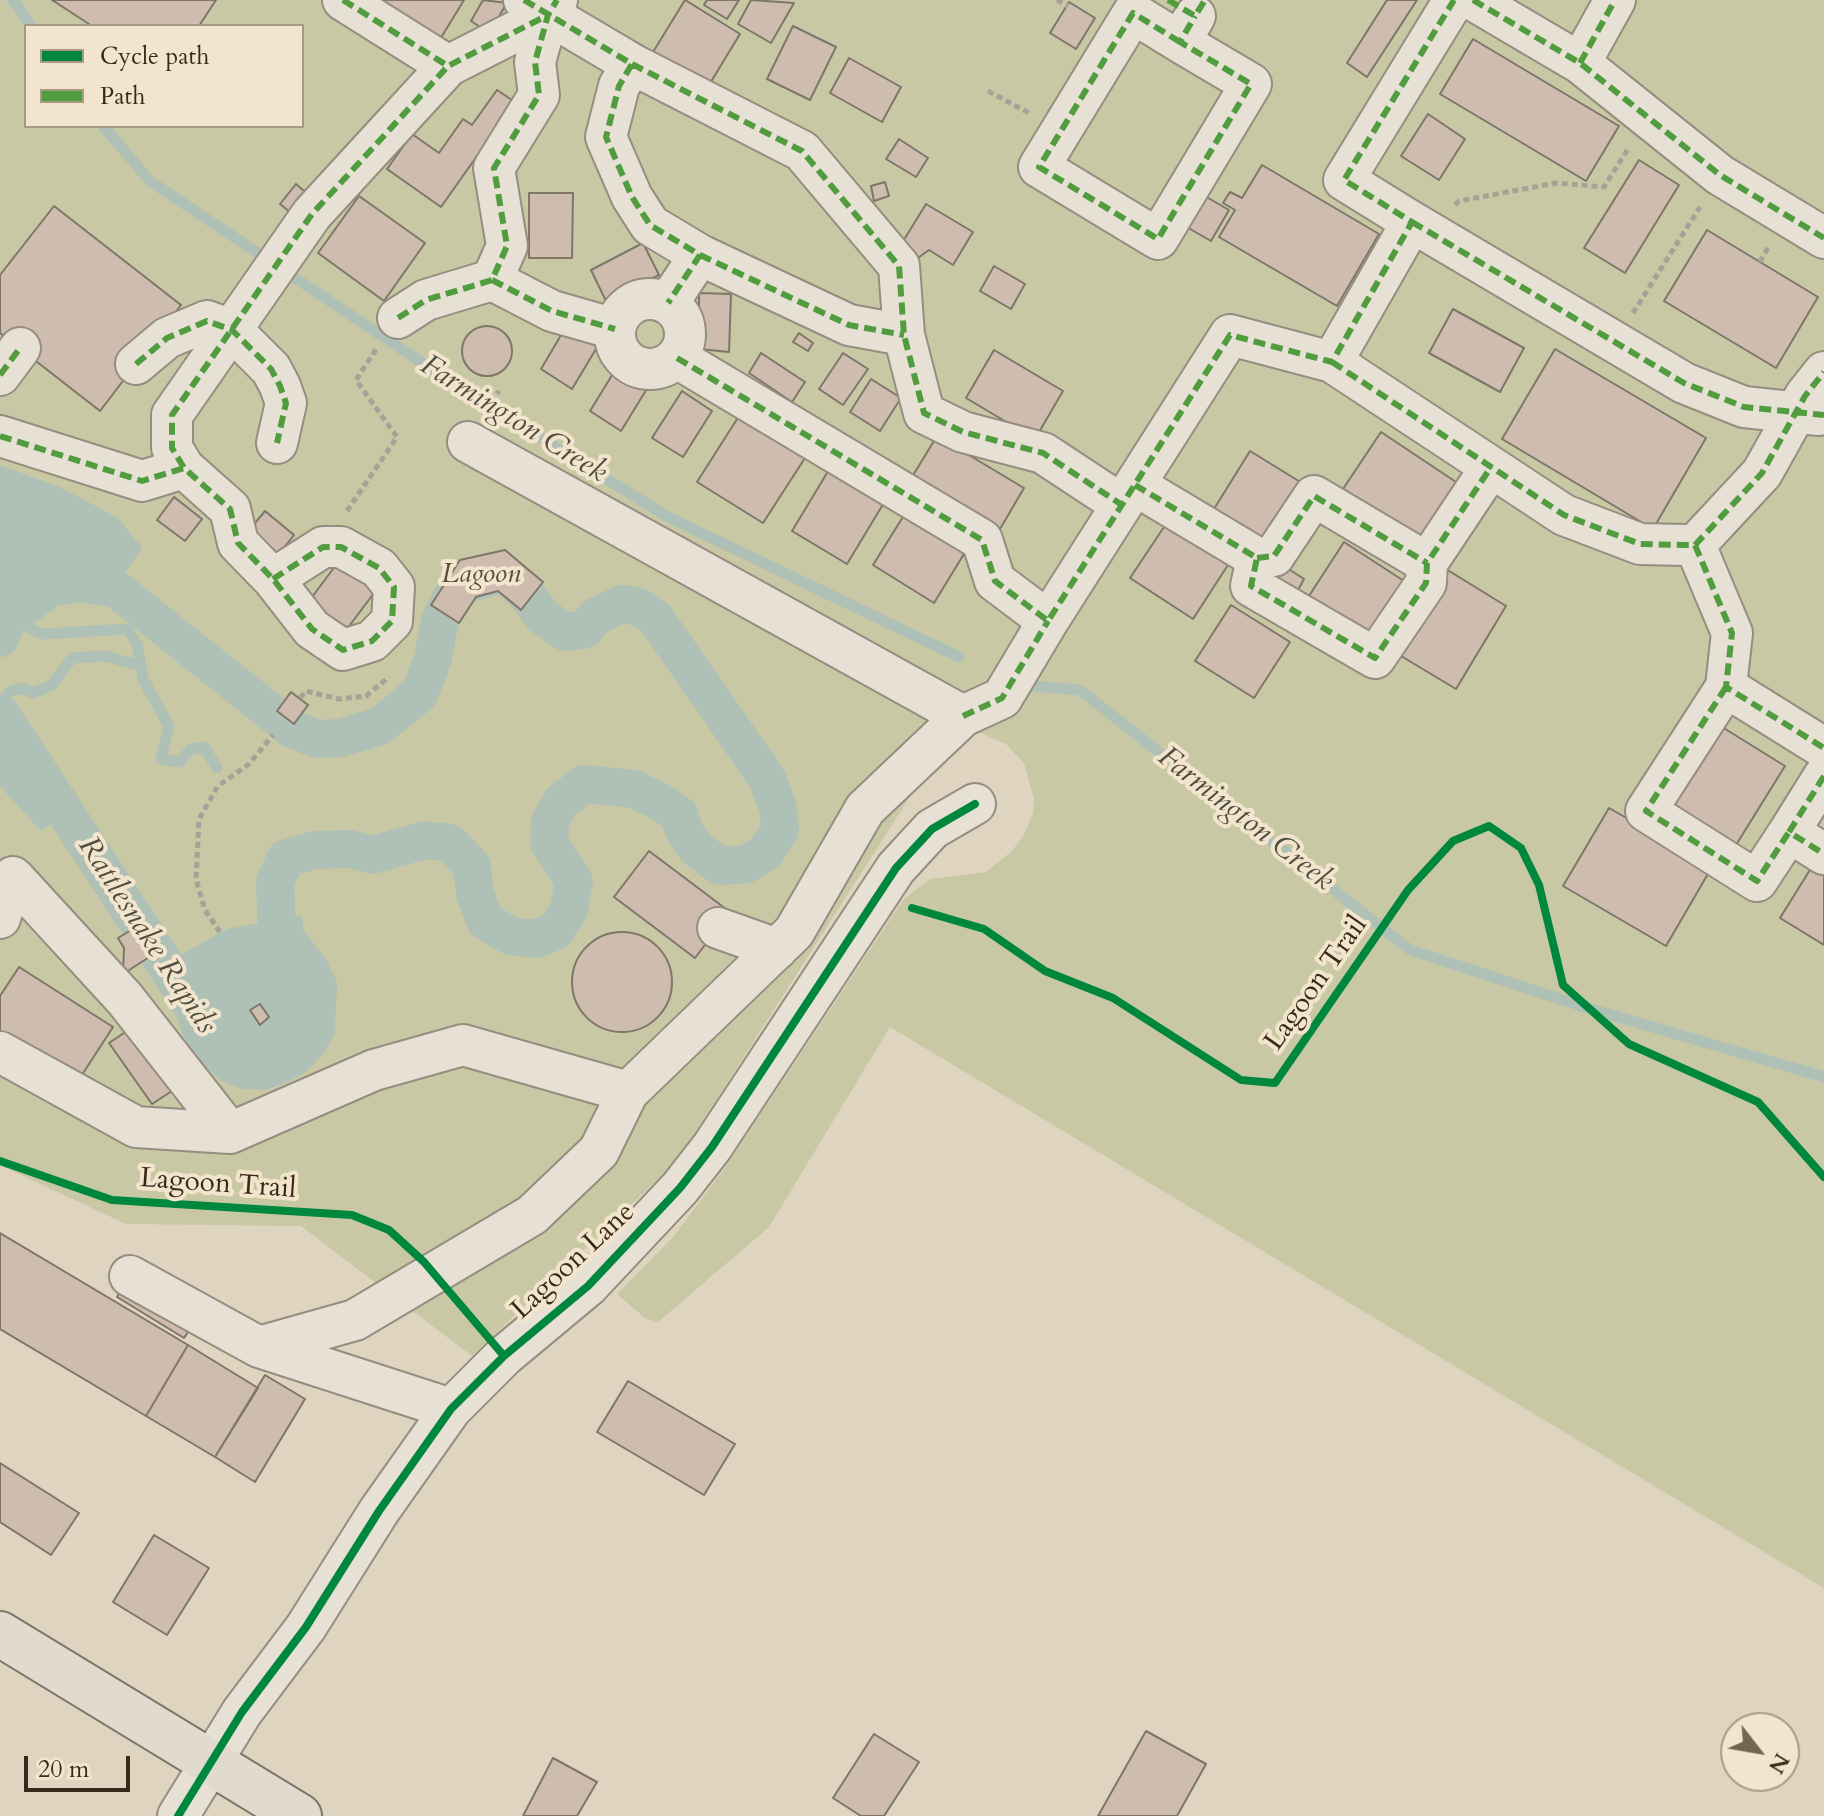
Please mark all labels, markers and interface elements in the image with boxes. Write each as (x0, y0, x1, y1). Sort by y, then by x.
legend (24, 24, 304, 128)
text: Cycle path (100, 40, 209, 73)
text: Path (100, 80, 145, 113)
water label: Farmington Creek (413, 348, 613, 492)
park label: Lagoon (441, 559, 521, 593)
water label: Farmington Creek (1150, 740, 1340, 900)
water label: Rattlesnake Rapids (69, 831, 223, 1041)
street label: Lagoon Trail (1258, 910, 1376, 1058)
street label: Lagoon Trail (139, 1163, 297, 1207)
street label: Lagoon Lane (505, 1196, 643, 1328)
north arrow (1720, 1712, 1800, 1792)
scale bar (28, 1740, 134, 1790)
text: N (1761, 1747, 1797, 1779)
text: 20 m (38, 1753, 89, 1786)

